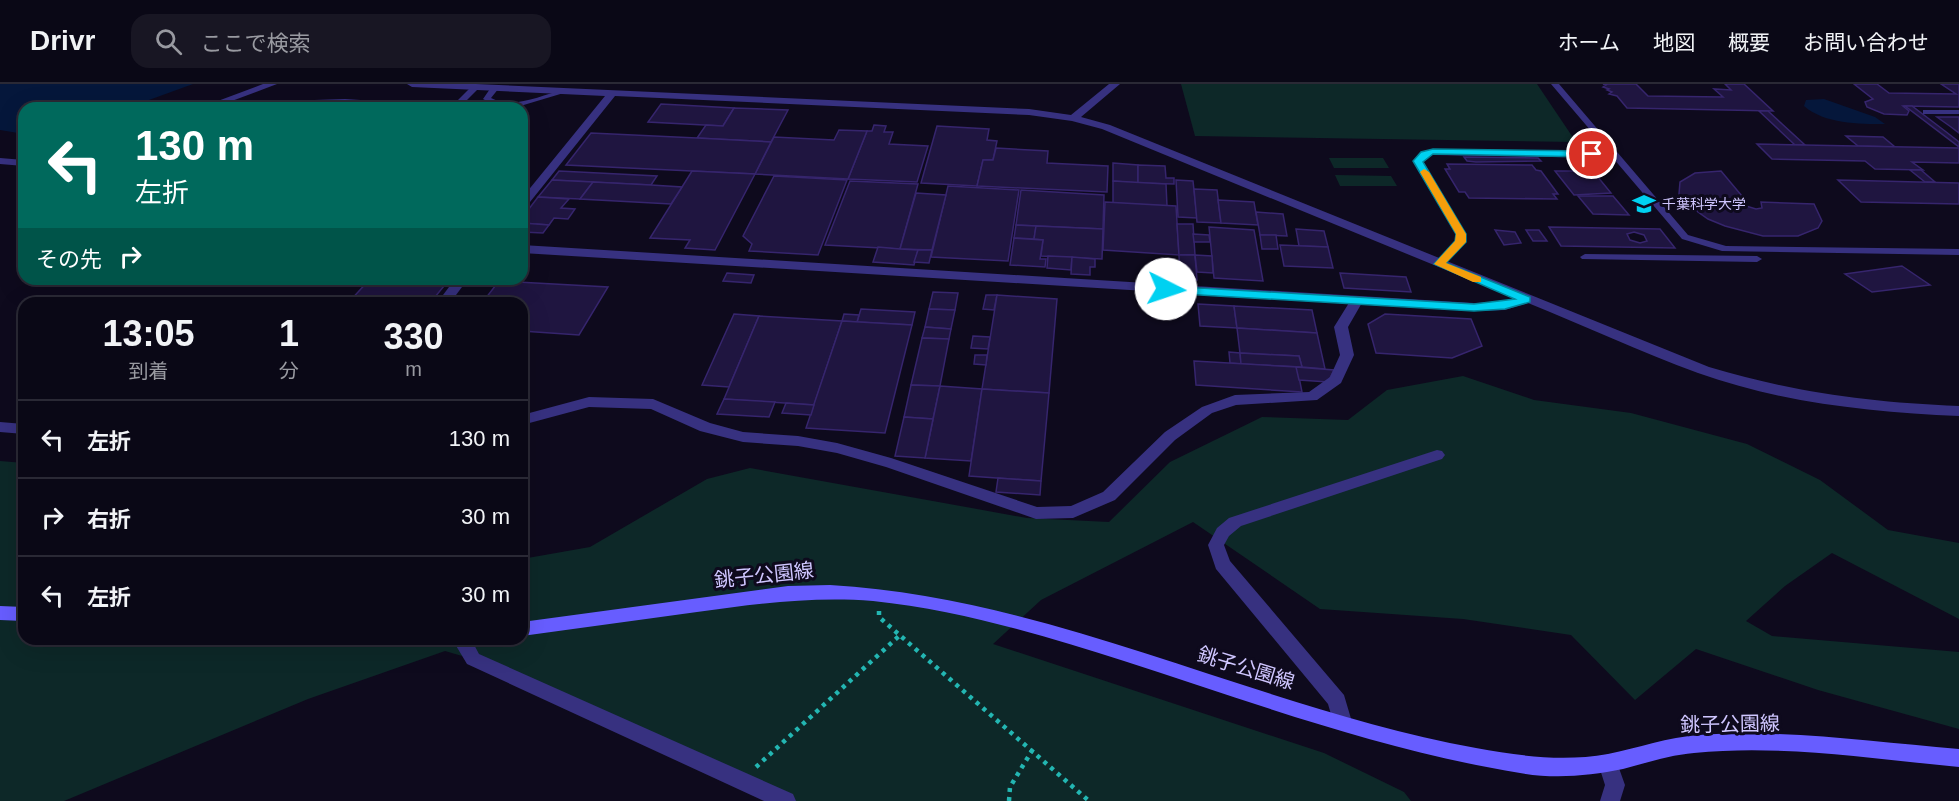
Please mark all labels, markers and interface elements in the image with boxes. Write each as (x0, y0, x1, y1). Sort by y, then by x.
search box (131, 14, 551, 68)
text: Drivr (30, 25, 95, 56)
icon: search (152, 25, 185, 58)
text: ここで検索 (200, 31, 310, 56)
text: ホーム (1558, 31, 1620, 54)
text: 地図 (1653, 31, 1695, 54)
text: 概要 (1728, 31, 1770, 54)
text: お問い合わせ (1803, 31, 1929, 54)
text: 130 m (135, 122, 254, 169)
icon: left (36, 126, 114, 204)
pin (1566, 128, 1617, 179)
icon: arrive (1575, 137, 1608, 170)
text: 左折 (135, 178, 189, 208)
school or university icon: 千葉科学大学 (1631, 191, 1657, 217)
place label: 千葉科学大学 (1662, 196, 1746, 212)
icon: right (114, 240, 147, 273)
text: その先 (36, 247, 102, 272)
position arrow (1134, 257, 1198, 321)
text: 13:05 (102, 313, 195, 354)
text: 1 (279, 313, 299, 354)
text: 330 (383, 316, 444, 357)
text: m (405, 358, 422, 380)
text: 到着 (128, 360, 168, 382)
text: 分 (279, 360, 299, 382)
icon: left (36, 423, 69, 456)
text: 130 m (449, 426, 510, 451)
text: 左折 (87, 429, 131, 454)
icon: right (36, 501, 69, 534)
text: 30 m (461, 504, 510, 529)
text: 右折 (87, 507, 131, 532)
street label: 銚子公園線 (713, 559, 815, 591)
icon: left (36, 579, 69, 612)
text: 30 m (461, 582, 510, 607)
text: 左折 (87, 585, 131, 610)
street label: 銚子公園線 (1195, 643, 1297, 693)
street label: 銚子公園線 (1680, 712, 1780, 736)

